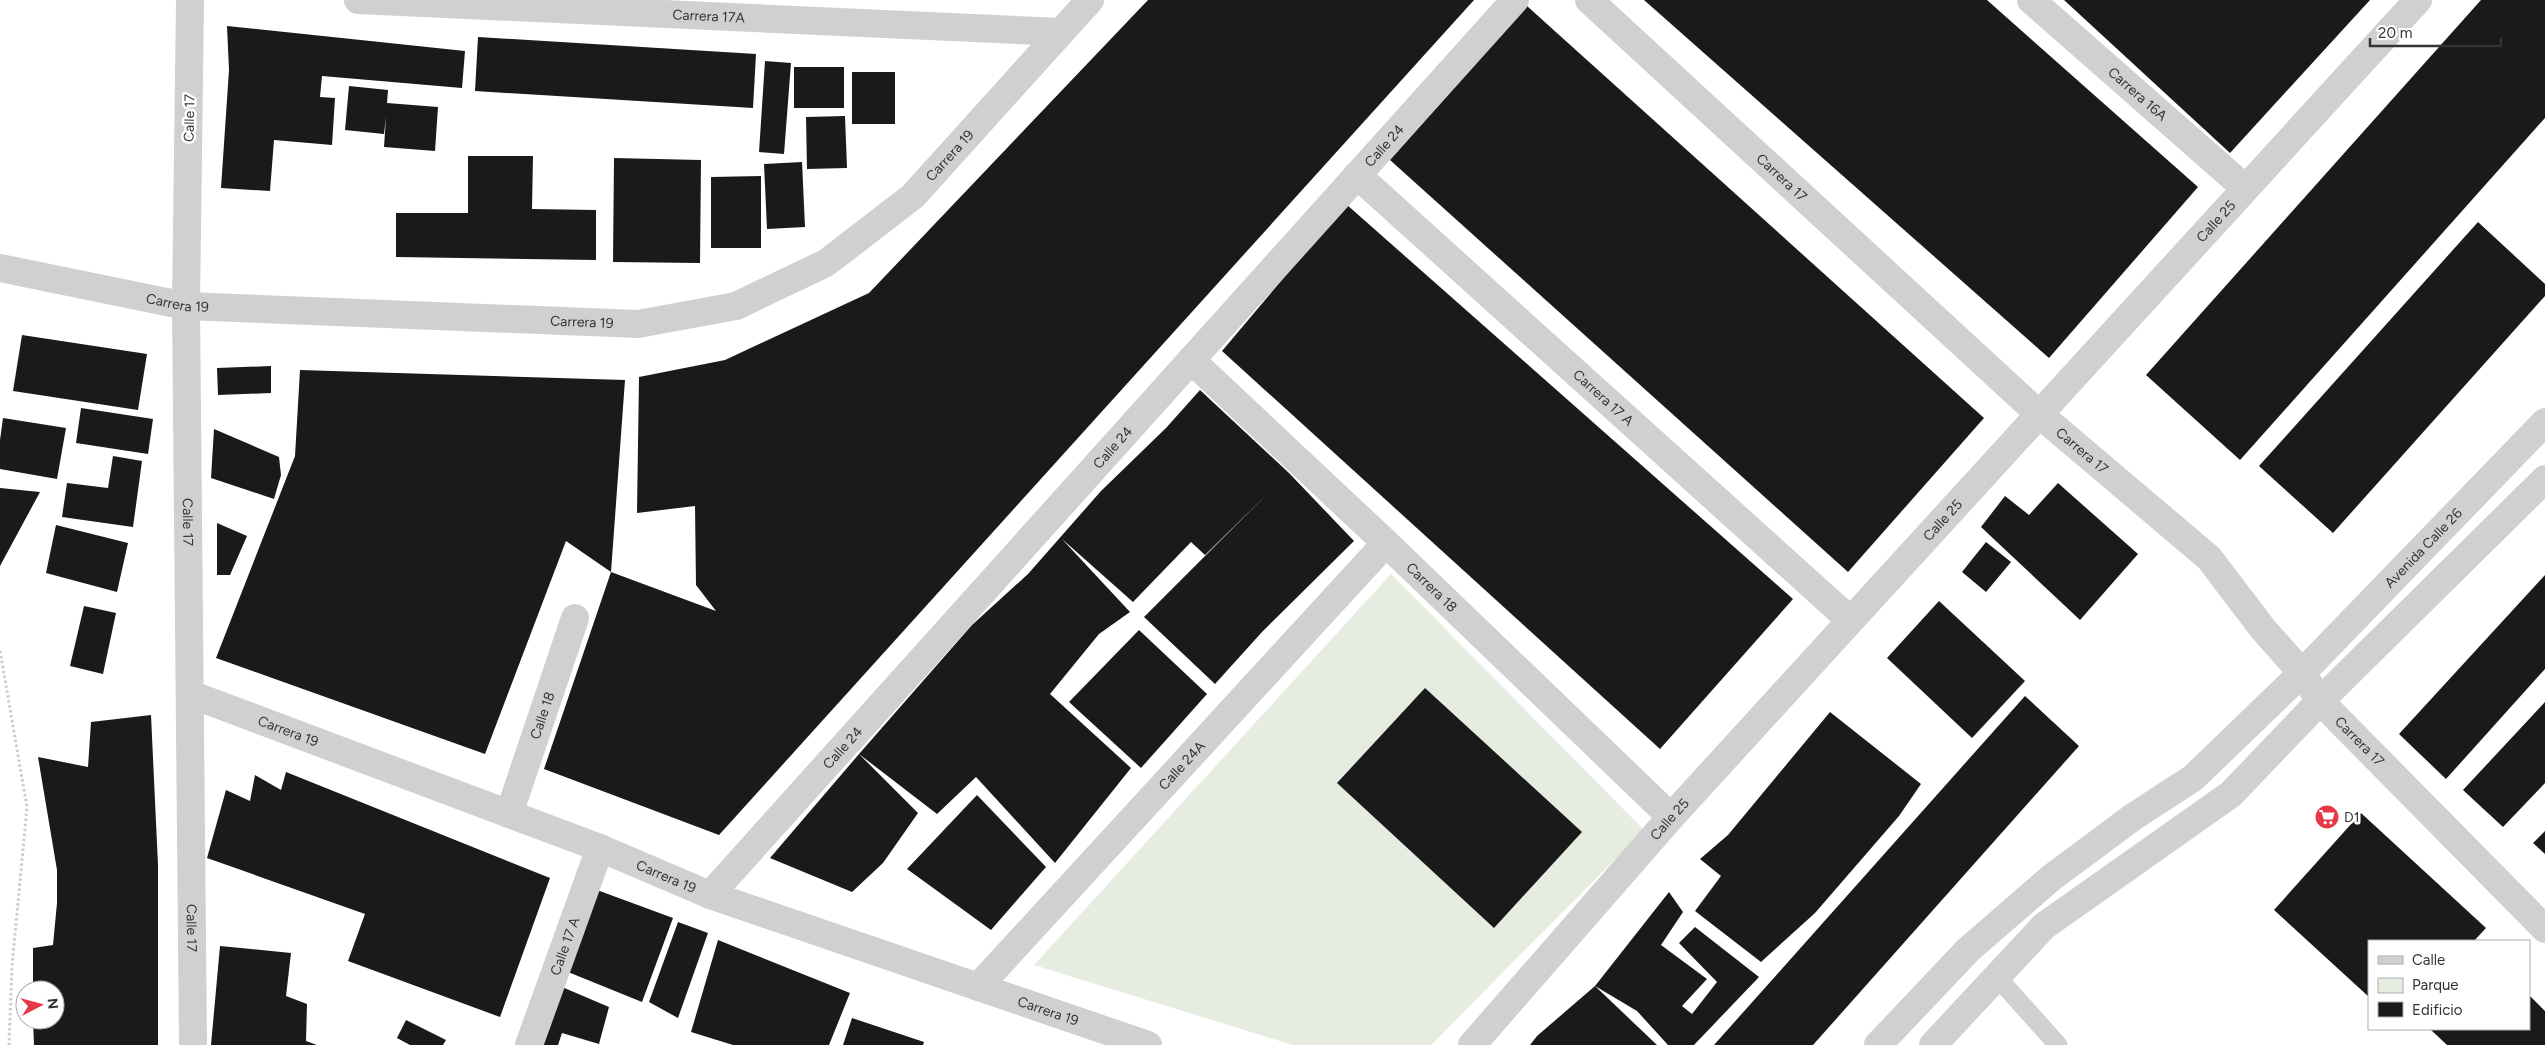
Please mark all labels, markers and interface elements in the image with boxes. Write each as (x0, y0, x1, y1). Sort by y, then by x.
street label: Carrera 17A (672, 6, 746, 27)
scale bar (2370, 15, 2501, 47)
text: 20 m (2378, 24, 2412, 42)
street label: Carrera 16A (2104, 64, 2171, 125)
street label: Calle 17 (181, 93, 198, 142)
street label: Calle 24 (1361, 121, 1408, 171)
street label: Carrera 19 (922, 127, 978, 185)
street label: Carrera 17 (1753, 150, 1811, 206)
street label: Calle 25 (2193, 197, 2239, 246)
street label: Carrera 19 (144, 290, 209, 316)
street label: Carrera 19 (550, 313, 614, 332)
street label: Carrera 17 A (1569, 366, 1637, 430)
street label: Calle 24 (1090, 423, 1137, 472)
street label: Carrera 17 (2052, 424, 2112, 478)
street label: Calle 25 (1920, 496, 1966, 545)
street label: Calle 17 (179, 498, 196, 546)
street label: Avenida Calle 26 (2381, 505, 2466, 592)
street label: Carrera 18 (1402, 559, 1460, 616)
street label: Calle 18 (527, 690, 559, 742)
street label: Carrera 19 (255, 712, 321, 751)
street label: Carrera 17 (2331, 713, 2388, 770)
street label: Calle 24 (819, 723, 866, 773)
street label: Calle 24A (1155, 737, 1209, 794)
street label: Calle 25 (1647, 795, 1693, 844)
supermarket icon: D1 (2314, 804, 2340, 830)
place label: D1 (2344, 809, 2359, 826)
street label: Carrera 19 (634, 856, 699, 897)
street label: Calle 17 (183, 904, 200, 952)
street label: Calle 17 A (547, 914, 584, 978)
legend (2368, 940, 2530, 1030)
text: Calle (2412, 951, 2445, 969)
text: Parque (2412, 976, 2459, 994)
north arrow (15, 980, 65, 1030)
street label: Carrera 19 (1015, 993, 1081, 1030)
text: N (43, 997, 61, 1010)
text: Edificio (2412, 1001, 2463, 1019)

